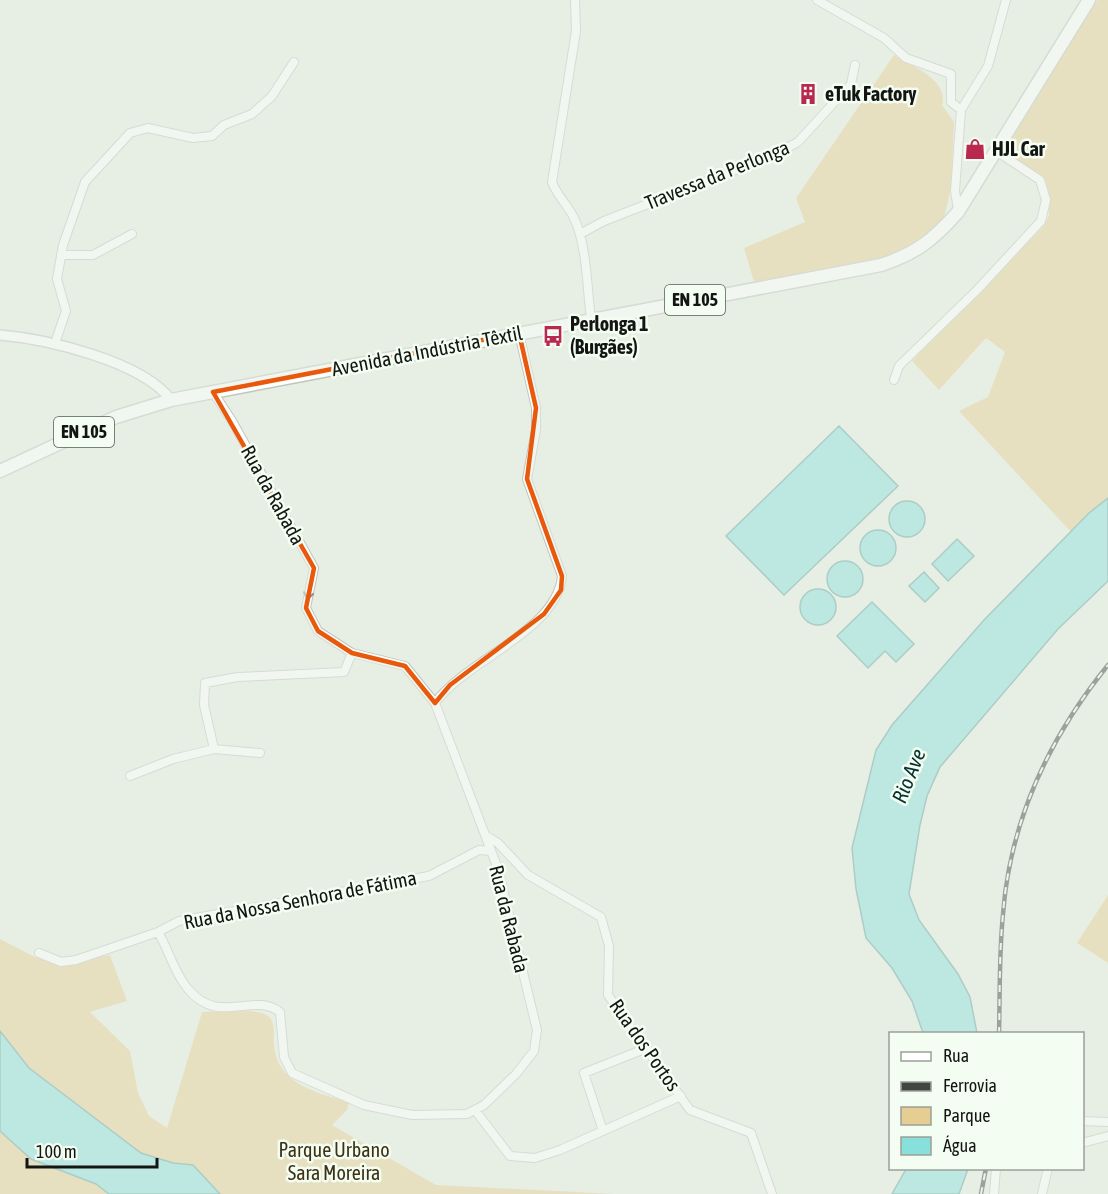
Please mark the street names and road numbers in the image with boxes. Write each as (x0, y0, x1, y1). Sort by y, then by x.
street label: Travessa da Perlonga (641, 135, 792, 214)
road number: EN 105 (665, 285, 725, 315)
street label: Avenida da Indústria Têxtil (330, 321, 525, 380)
road number: EN 105 (54, 417, 114, 447)
street label: Rua da Rabada (237, 441, 310, 548)
street label: Rua da Rabada (485, 863, 534, 975)
street label: Rua da Nossa Senhora de Fátima (182, 866, 418, 933)
street label: Rua dos Portos (605, 994, 686, 1095)

